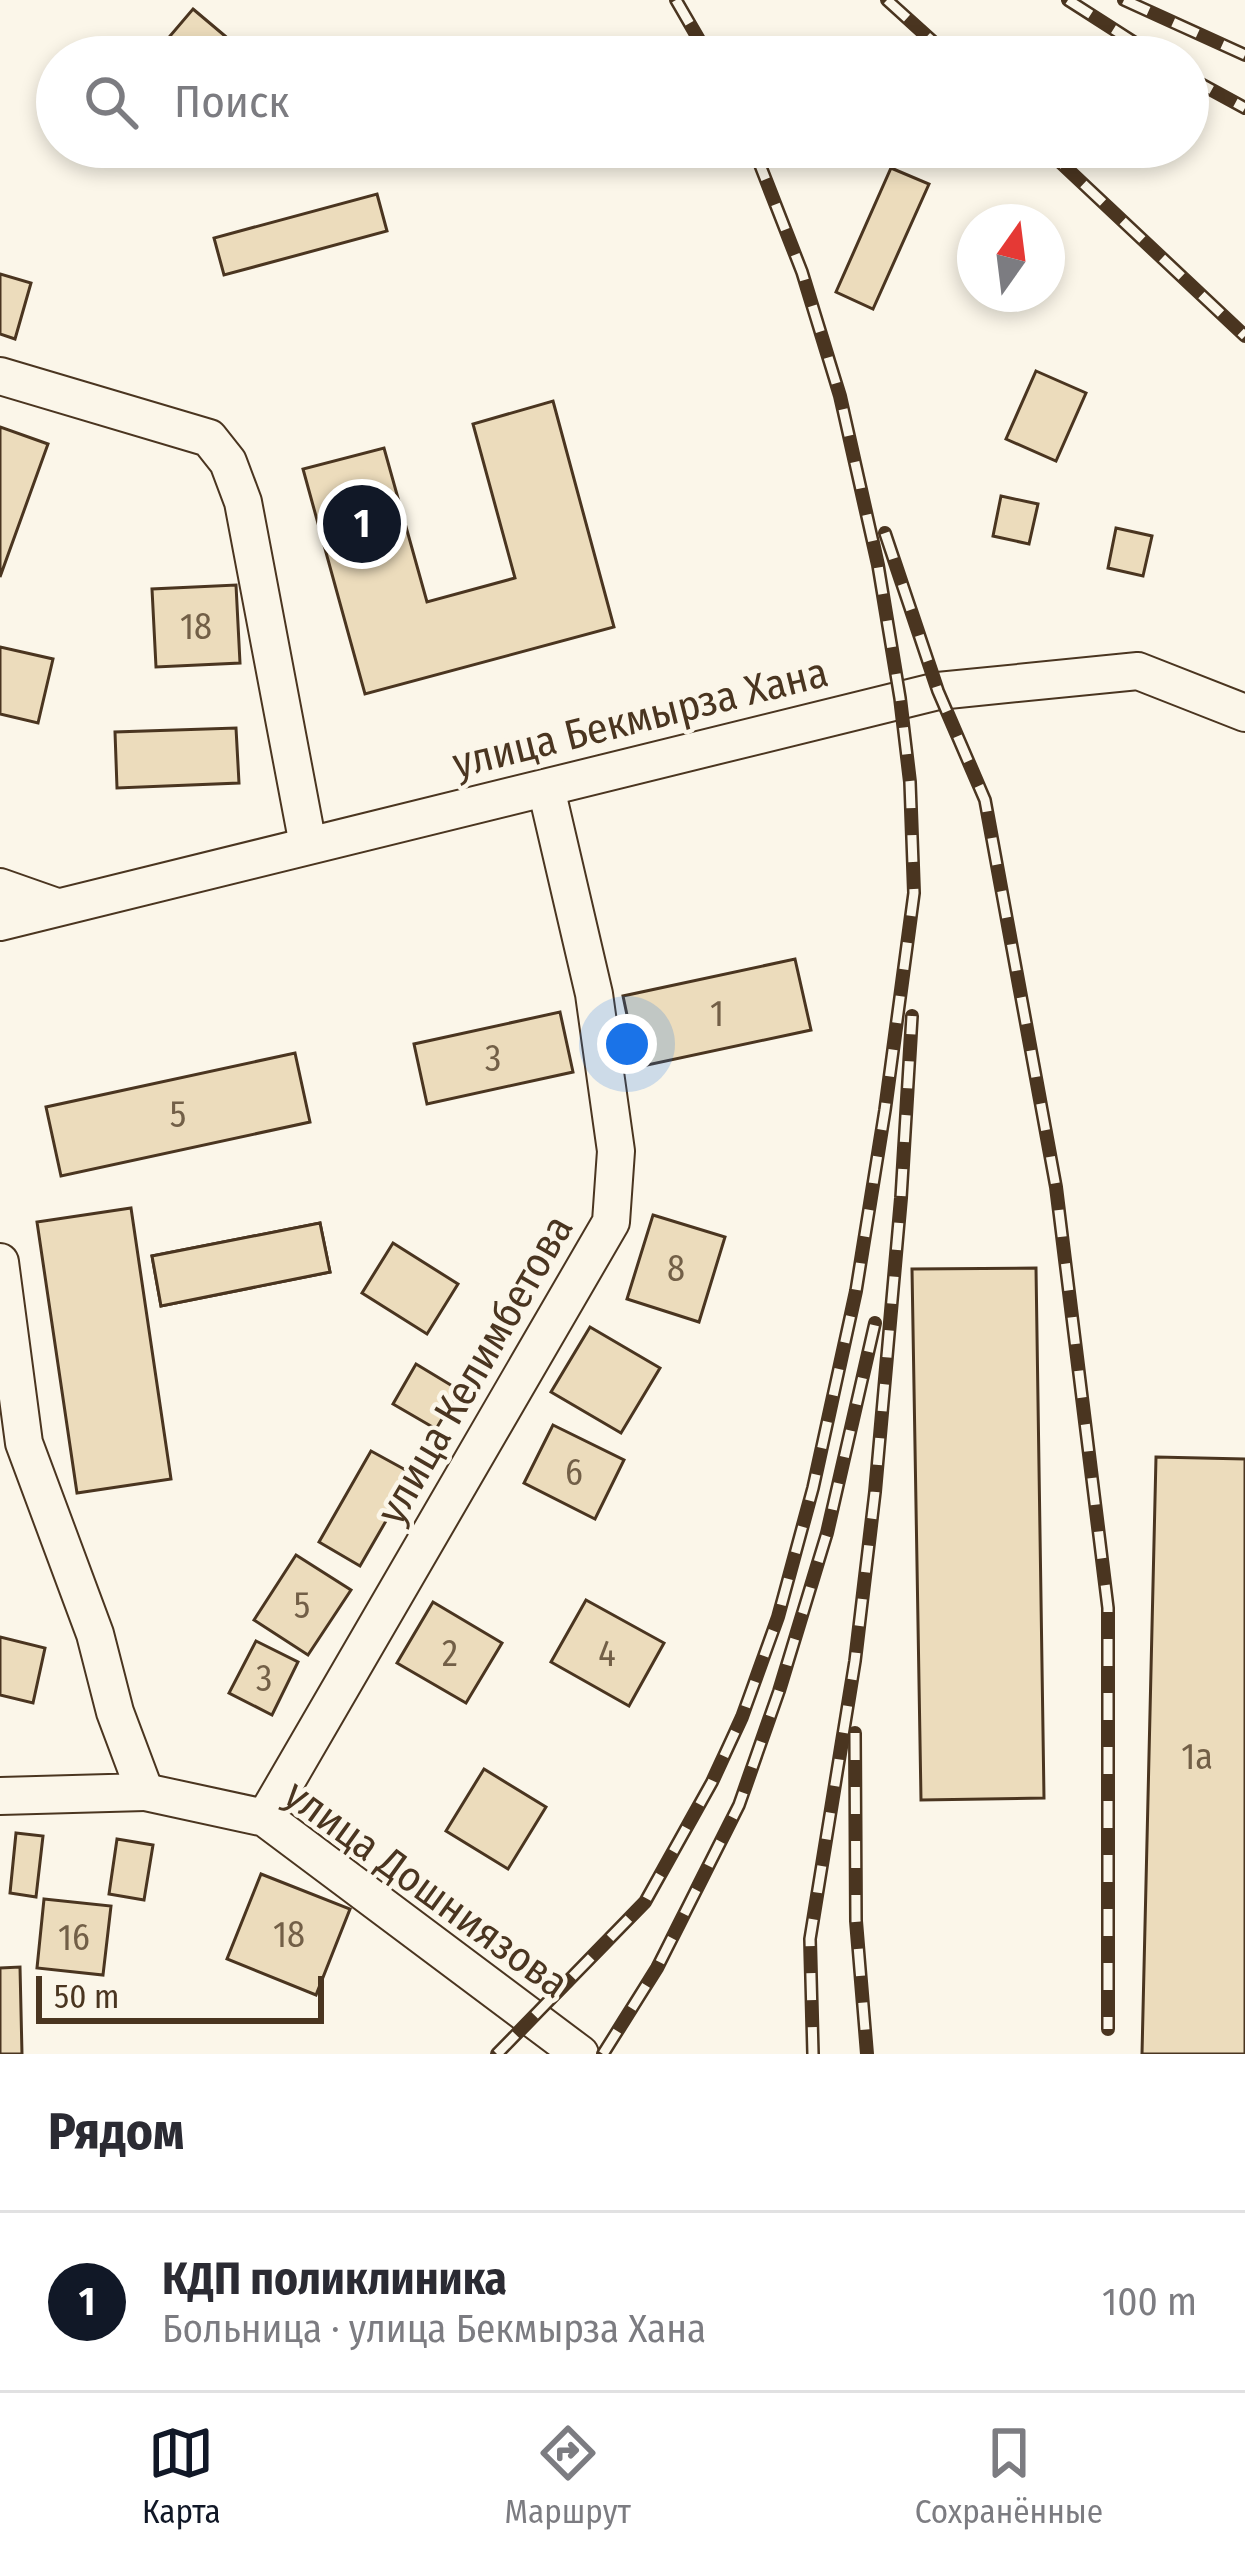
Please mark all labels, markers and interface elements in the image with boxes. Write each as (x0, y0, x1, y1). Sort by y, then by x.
search box (36, 36, 1209, 168)
icon: search (78, 69, 144, 135)
text: Поиск (174, 75, 289, 129)
north arrow (957, 204, 1065, 312)
pin: 1 (323, 479, 401, 569)
house number: 18 (180, 605, 212, 649)
street label: улица Бекмырза Хана (448, 647, 833, 789)
house number: 1 (710, 992, 724, 1036)
your location (597, 1014, 657, 1074)
house number: 3 (485, 1037, 501, 1081)
house number: 5 (170, 1093, 186, 1137)
street label: улица Келимбетова (366, 1206, 583, 1533)
house number: 8 (667, 1247, 685, 1291)
house number: 6 (565, 1451, 583, 1495)
house number: 5 (294, 1584, 310, 1628)
house number: 2 (442, 1632, 458, 1676)
house number: 4 (598, 1632, 616, 1676)
house number: 3 (256, 1657, 272, 1701)
house number: 1а (1181, 1735, 1213, 1779)
street label: улица Дошниязова (275, 1769, 578, 2008)
house number: 18 (273, 1913, 305, 1957)
house number: 16 (58, 1916, 90, 1960)
scale bar (36, 1970, 324, 2023)
text: 50 m (54, 1977, 119, 2017)
text: Рядом (48, 2101, 184, 2163)
text: КДП поликлиника (162, 2252, 507, 2306)
text: 1 (79, 2279, 95, 2325)
text: 100 m (1102, 2279, 1197, 2325)
text: Больница · улица Бекмырза Хана (162, 2306, 706, 2352)
tab: Карта (142, 2420, 221, 2532)
tab: Маршрут (505, 2420, 631, 2532)
tab: Сохранённые (915, 2420, 1103, 2532)

